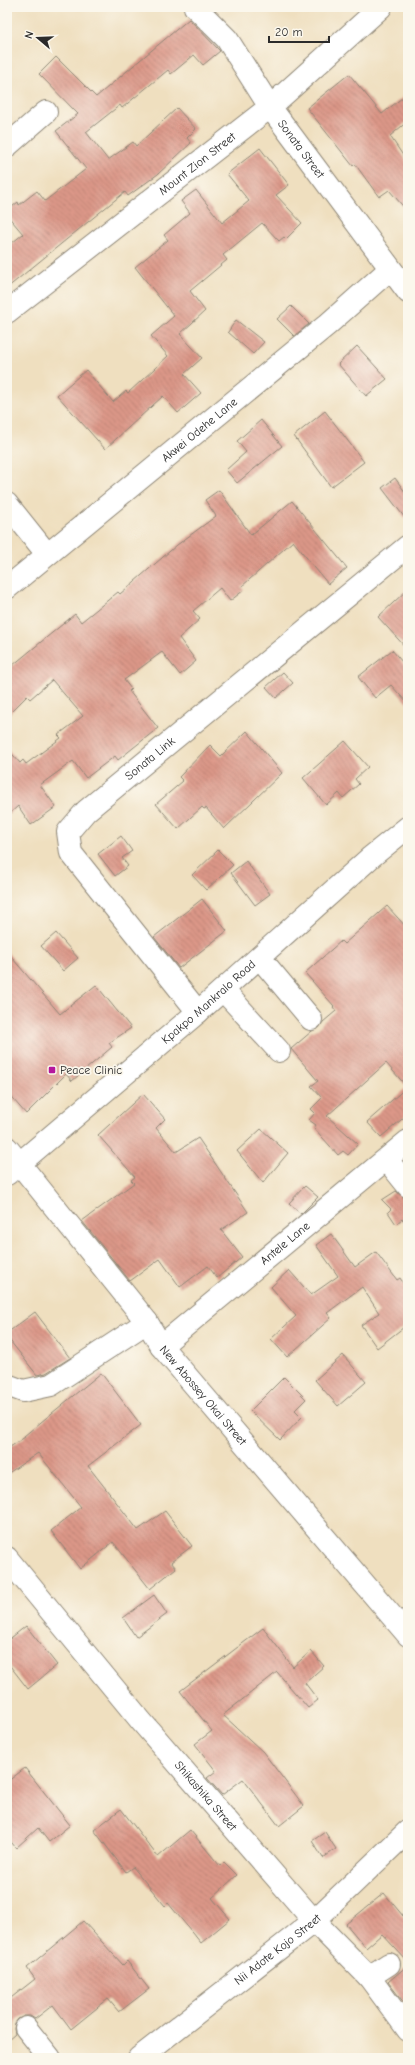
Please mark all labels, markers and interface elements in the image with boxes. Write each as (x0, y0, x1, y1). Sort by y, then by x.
north arrow (18, 18, 58, 58)
scale bar (269, 18, 329, 44)
text: 20 m (275, 25, 303, 39)
text: N (22, 29, 36, 40)
street label: Sonata Street (275, 117, 328, 181)
street label: Mount Zion Street (156, 129, 239, 198)
street label: Akwei Odehe Lane (159, 395, 240, 465)
street label: Sonata Link (122, 734, 178, 783)
street label: Kpakpo Mankralo Road (159, 957, 258, 1047)
place label: Peace Clinic (60, 1063, 122, 1077)
marker: Peace Clinic (47, 1065, 57, 1075)
street label: Antele Lane (257, 1219, 312, 1268)
street label: New Abossey Okai Street (157, 1343, 250, 1448)
street label: Shikashika Street (172, 1758, 240, 1834)
street label: Nii Adote Kojo Street (231, 1911, 324, 1988)

